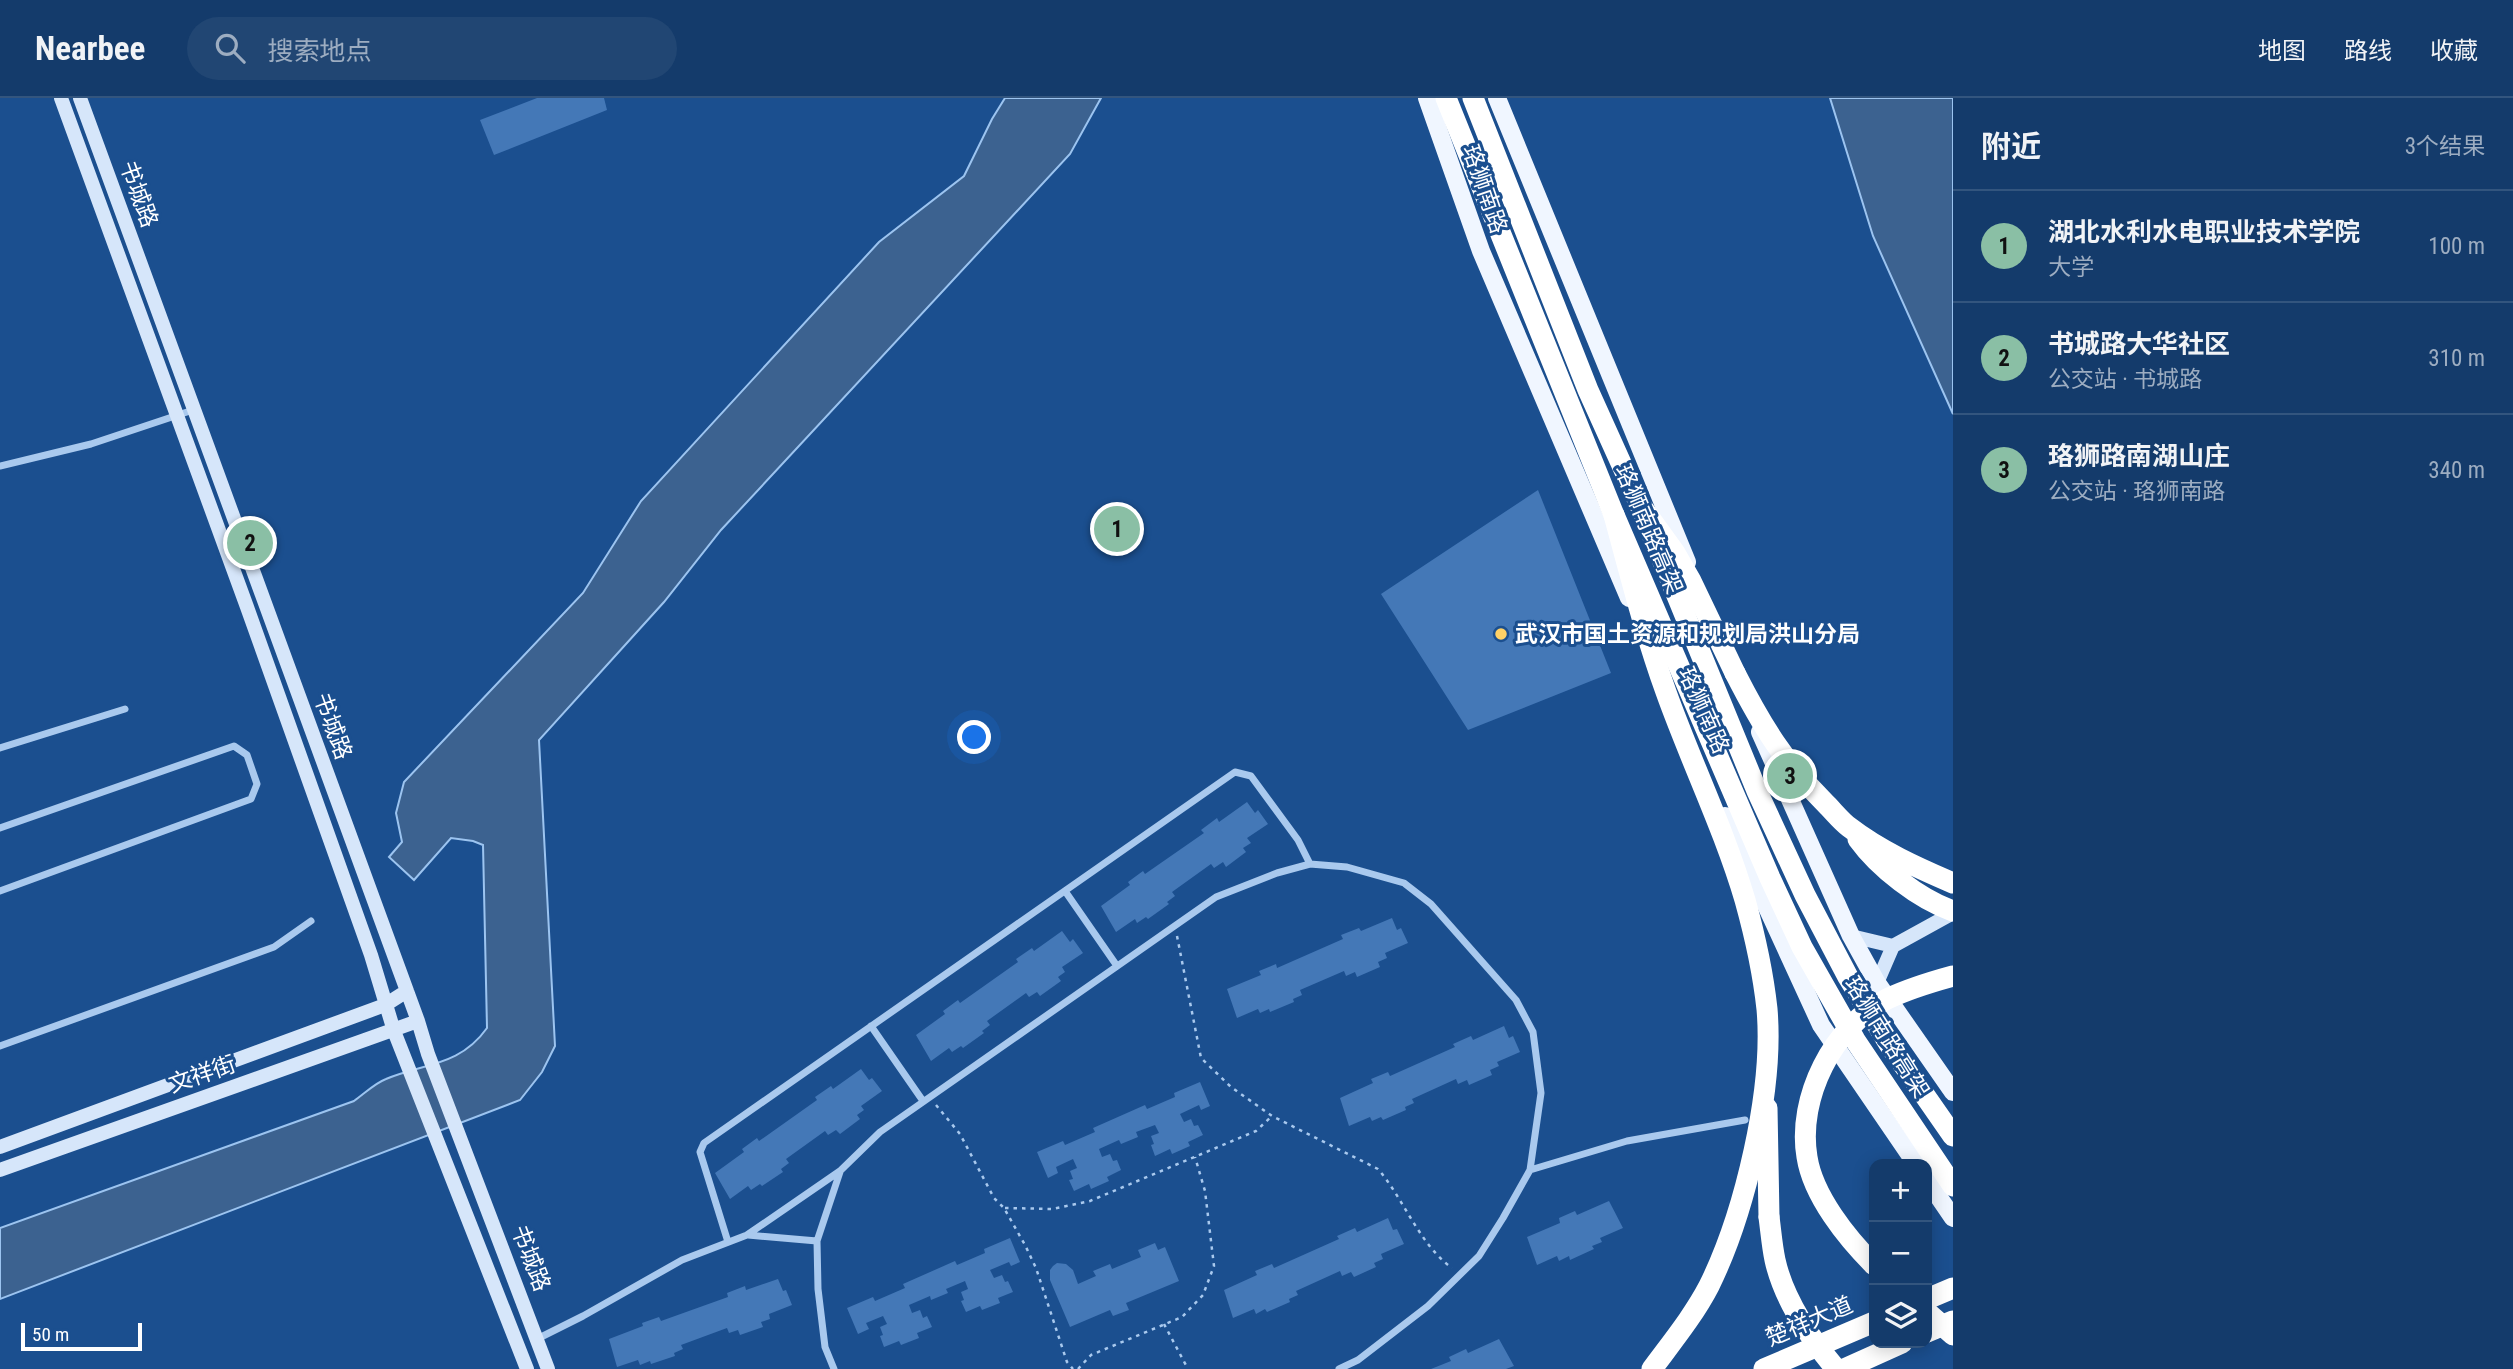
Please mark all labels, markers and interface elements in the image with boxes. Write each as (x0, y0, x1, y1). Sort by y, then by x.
search box (187, 17, 677, 80)
text: Nearbee (35, 29, 145, 68)
icon: search (211, 29, 249, 67)
text: 搜索地点 (267, 36, 371, 66)
text: 地图 (2258, 37, 2306, 65)
text: 路线 (2344, 37, 2392, 65)
text: 收藏 (2430, 37, 2478, 65)
text: 附近 (1981, 129, 2041, 164)
text: 3个结果 (2405, 133, 2485, 160)
street label: 珞狮南路 (1457, 141, 1512, 237)
street label: 书城路 (114, 157, 163, 231)
text: 湖北水利水电职业技术学院 (2048, 217, 2360, 247)
text: 1 (1998, 233, 2010, 260)
text: 100 m (2428, 233, 2485, 260)
text: 大学 (2048, 254, 2094, 281)
text: 书城路大华社区 (2048, 329, 2230, 359)
text: 2 (1998, 345, 2010, 372)
text: 310 m (2428, 345, 2485, 372)
text: 公交站 · 书城路 (2048, 366, 2202, 393)
text: 珞狮路南湖山庄 (2048, 441, 2230, 471)
text: 3 (1998, 457, 2010, 484)
text: 340 m (2428, 457, 2485, 484)
street label: 珞狮南路高架 (1609, 460, 1688, 598)
text: 公交站 · 珞狮南路 (2048, 478, 2225, 505)
pin: 1 (1094, 503, 1140, 555)
pin: 2 (227, 517, 273, 569)
place label: 武汉市国土资源和规划局洪山分局 (1515, 621, 1860, 648)
marker: 武汉市国土资源和规划局洪山分局 (1493, 626, 1509, 642)
street label: 珞狮南路 (1673, 663, 1735, 758)
street label: 书城路 (308, 689, 357, 763)
your location (957, 720, 991, 754)
pin: 3 (1767, 750, 1813, 802)
street label: 珞狮南路高架 (1839, 972, 1935, 1103)
street label: 文祥街 (165, 1050, 239, 1098)
map controls (1869, 1159, 1932, 1348)
button: + (1869, 1159, 1932, 1222)
street label: 书城路 (506, 1221, 556, 1295)
button: − (1869, 1222, 1932, 1285)
button: layers (1869, 1285, 1932, 1348)
street label: 楚祥大道 (1762, 1291, 1857, 1352)
scale bar (21, 1320, 142, 1352)
text: 50 m (32, 1323, 69, 1346)

